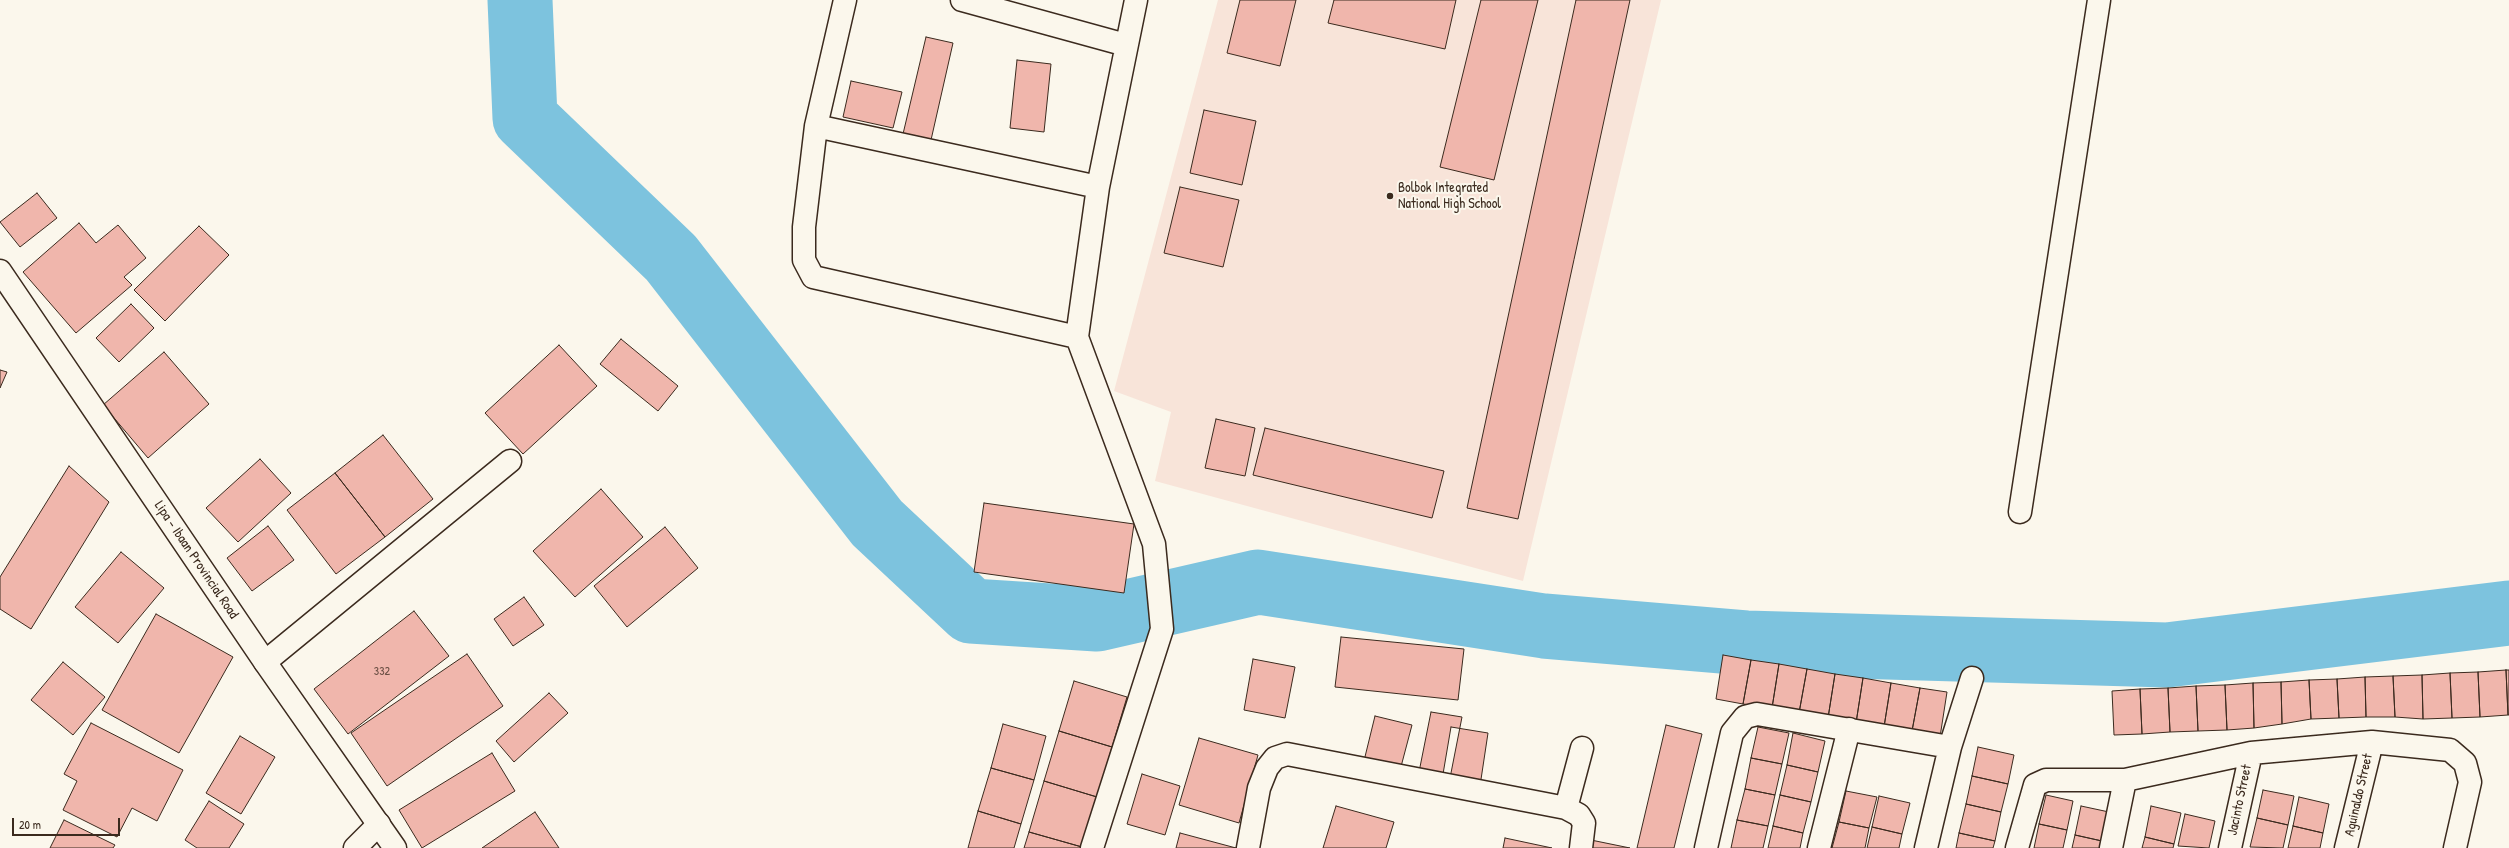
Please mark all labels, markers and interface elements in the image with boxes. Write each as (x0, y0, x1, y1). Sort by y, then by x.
place label: Bolbok Integrated National High School (1398, 180, 1501, 212)
marker: Bolbok Integrated National High School (1385, 191, 1395, 201)
street label: Lipa - Ibaan Provincial Road (150, 498, 242, 622)
house number: 332 (374, 665, 390, 679)
street label: Aguinaldo Street (2341, 752, 2377, 838)
street label: Jacinto Street (2224, 763, 2256, 837)
scale bar (14, 810, 122, 836)
text: 20 m (19, 816, 41, 833)

